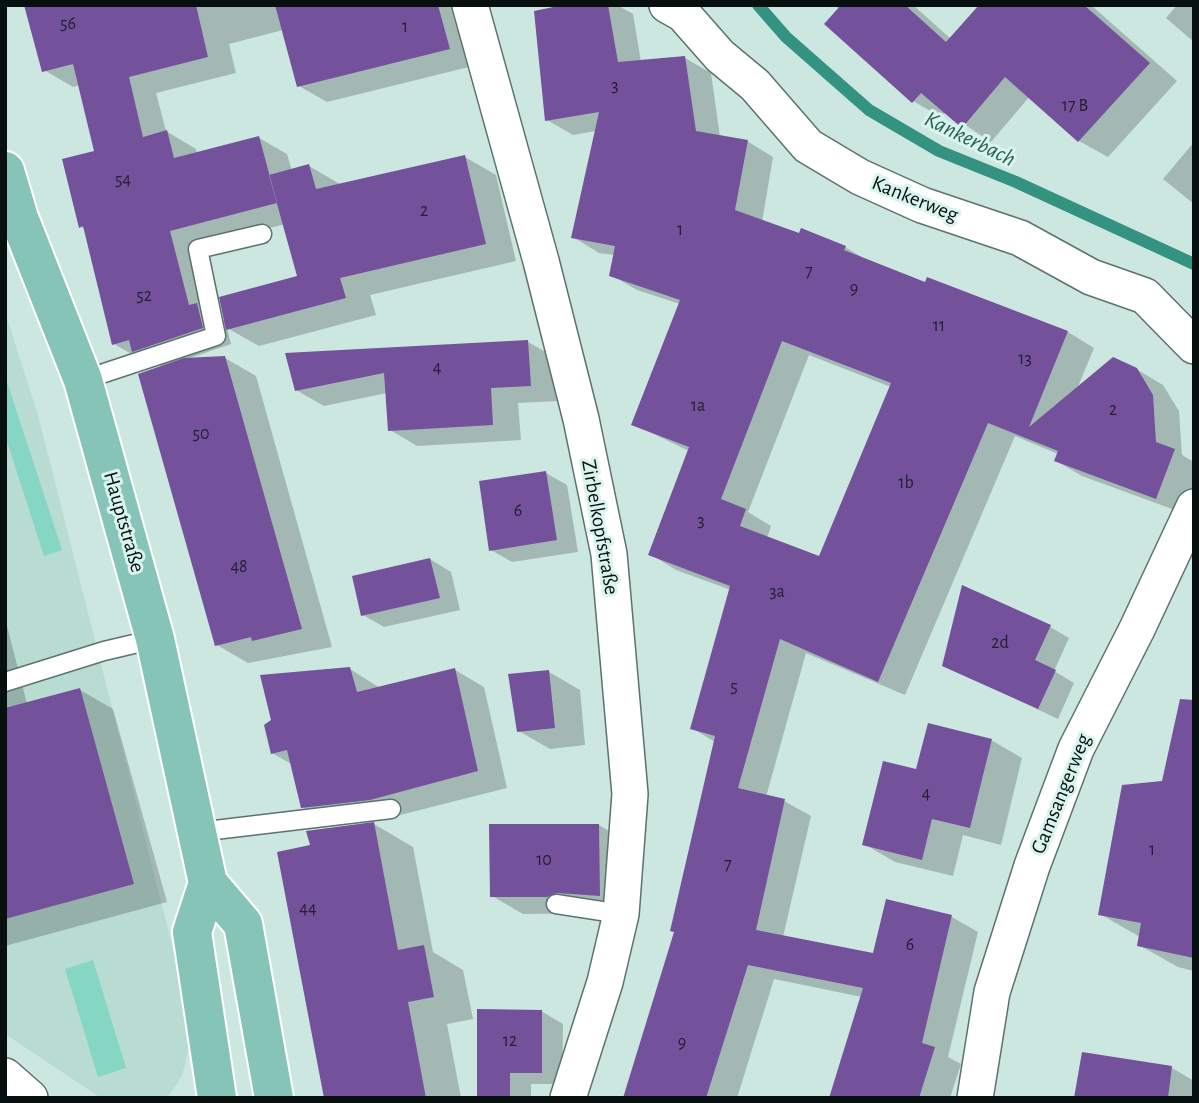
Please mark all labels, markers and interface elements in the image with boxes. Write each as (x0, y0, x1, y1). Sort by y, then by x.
house number: 56 (60, 13, 76, 35)
house number: 1 (402, 16, 408, 38)
house number: 3 (611, 75, 619, 97)
house number: 17 B (1062, 95, 1088, 117)
water label: Kankerbach (920, 105, 1020, 173)
house number: 54 (115, 169, 131, 191)
street label: Kankerweg (868, 170, 962, 228)
house number: 2 (420, 200, 428, 222)
house number: 1 (677, 219, 683, 241)
house number: 7 (805, 261, 813, 283)
house number: 9 (850, 278, 858, 300)
house number: 52 (136, 285, 152, 307)
house number: 11 (933, 315, 945, 337)
house number: 13 (1018, 348, 1032, 370)
house number: 4 (433, 357, 441, 379)
house number: 1a (691, 395, 705, 417)
house number: 2 (1109, 399, 1117, 421)
house number: 50 (192, 423, 210, 445)
street label: Zirbelkopfstraße (576, 457, 624, 597)
street label: Hauptstraße (98, 469, 150, 575)
house number: 1b (898, 472, 914, 494)
house number: 6 (514, 500, 522, 522)
house number: 3 (697, 510, 705, 532)
house number: 48 (230, 556, 248, 578)
house number: 3a (769, 581, 785, 603)
house number: 2d (991, 632, 1009, 654)
house number: 5 (730, 676, 738, 698)
street label: Gamsangerweg (1025, 730, 1097, 858)
house number: 4 (922, 783, 930, 805)
house number: 1 (1149, 839, 1155, 861)
house number: 10 (536, 849, 552, 871)
house number: 7 (724, 854, 732, 876)
house number: 44 (299, 898, 317, 920)
house number: 6 (906, 934, 914, 956)
house number: 12 (503, 1030, 517, 1052)
house number: 9 (678, 1032, 686, 1054)

